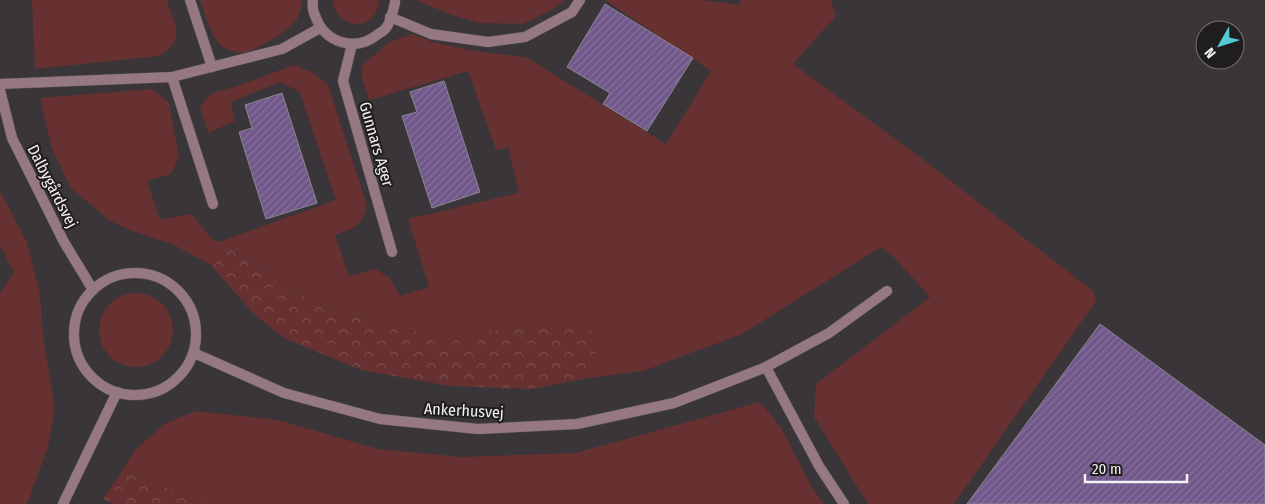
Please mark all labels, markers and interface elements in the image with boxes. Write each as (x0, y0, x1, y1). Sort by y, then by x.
north arrow (1195, 20, 1245, 70)
text: N (1201, 44, 1220, 61)
street label: Gunnars Ager (355, 100, 398, 189)
street label: Dalbygårdsvej (23, 141, 82, 231)
street label: Ankerhusvej (424, 399, 504, 422)
scale bar (1085, 452, 1188, 484)
text: 20 m (1092, 460, 1122, 478)

